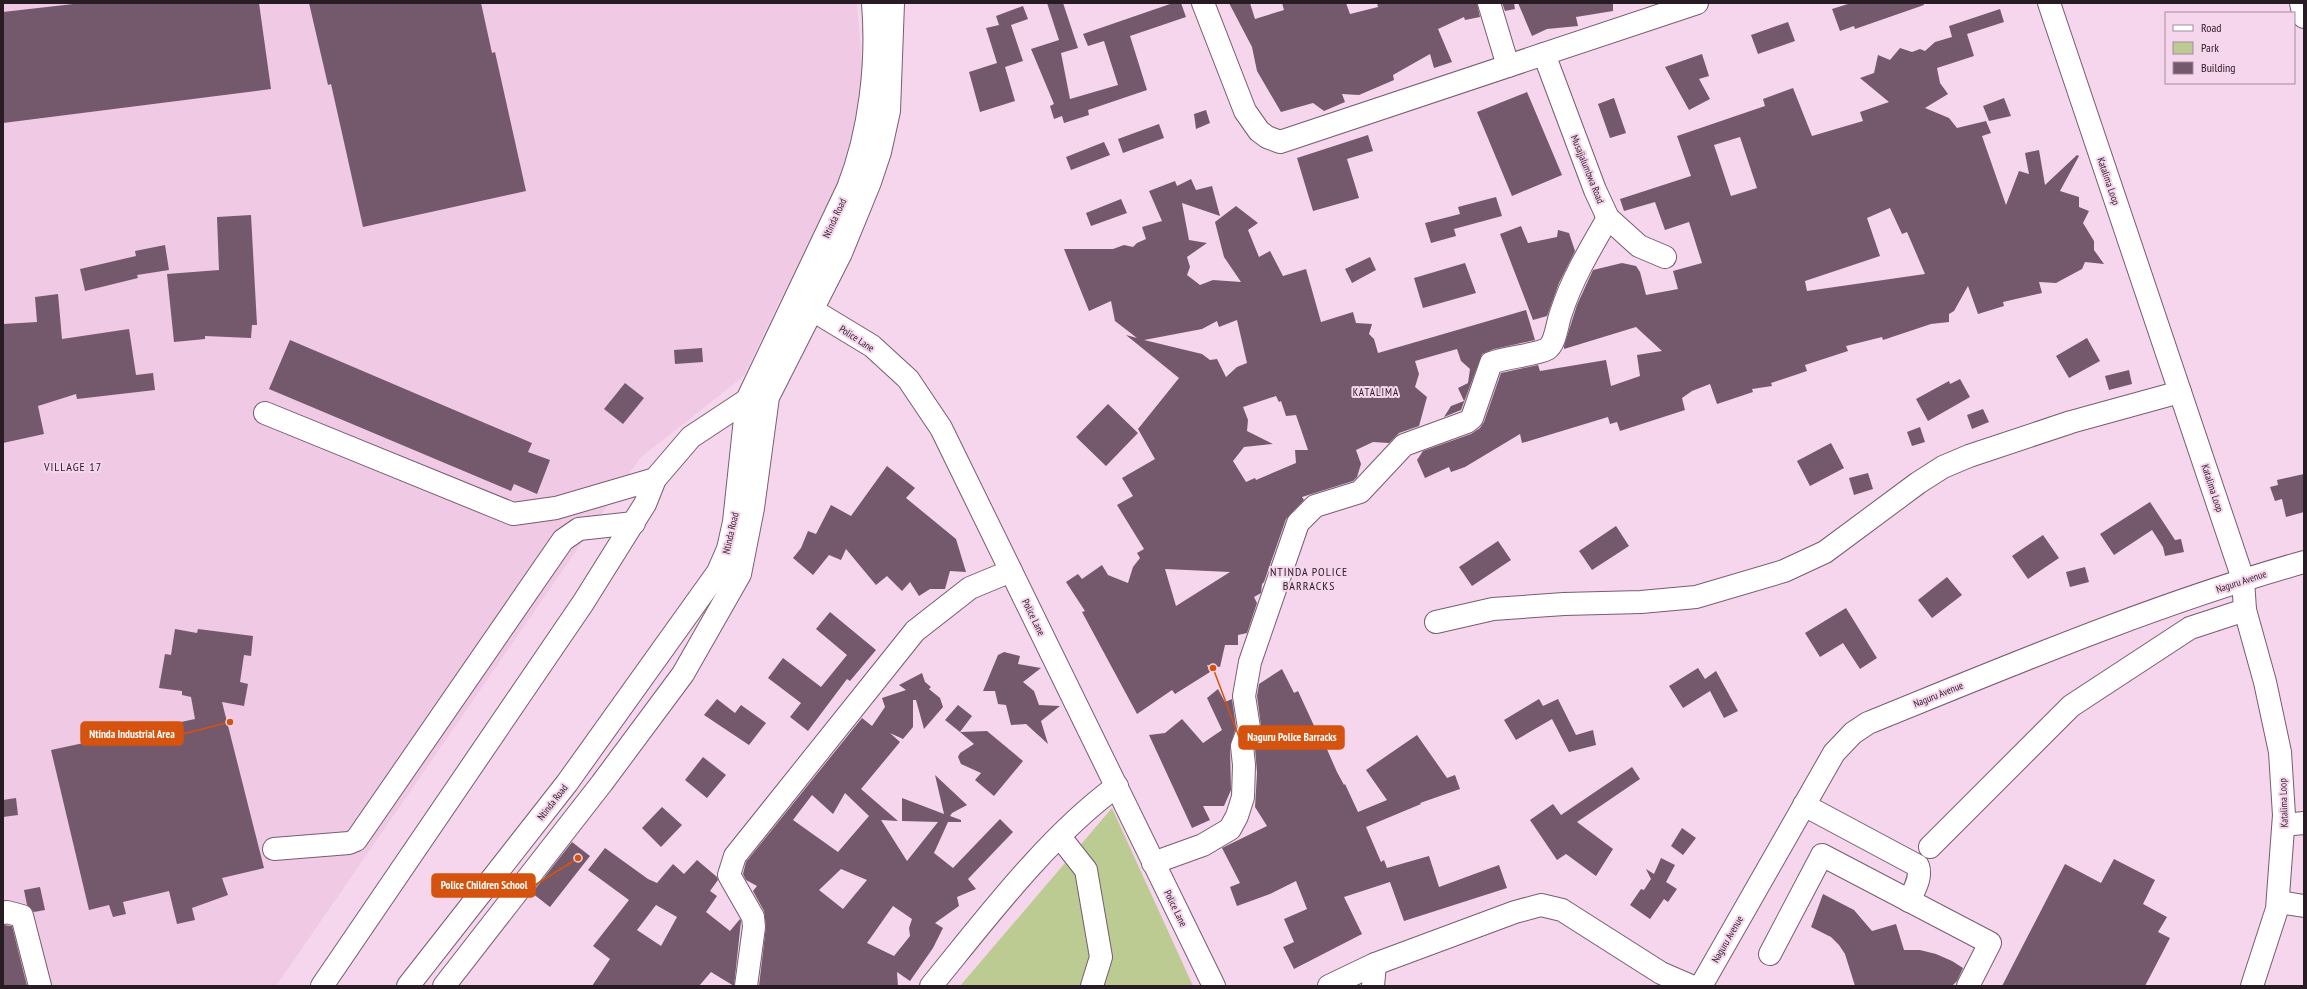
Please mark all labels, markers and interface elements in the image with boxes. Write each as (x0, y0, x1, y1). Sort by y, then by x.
legend (2165, 12, 2295, 84)
text: Road (2201, 20, 2221, 35)
text: Park (2201, 40, 2219, 55)
text: Building (2201, 60, 2236, 75)
street label: Musajjalumbwa Road (1568, 133, 1607, 205)
street label: Katalima Loop (2094, 156, 2123, 207)
street label: Ntinda Road (820, 196, 849, 240)
street label: Police Lane (837, 322, 877, 355)
district label: KATALIMA (1353, 385, 1399, 399)
district label: VILLAGE 17 (43, 459, 102, 474)
street label: Katalima Loop (2199, 463, 2226, 514)
street label: Ntinda Road (719, 511, 742, 555)
district label: NTINDA POLICE BARRACKS (1270, 564, 1348, 593)
street label: Naguru Avenue (2214, 567, 2268, 596)
street label: Police Lane (1019, 597, 1048, 638)
street label: Naguru Avenue (1912, 679, 1965, 710)
callout: Ntinda Industrial Area (81, 722, 183, 745)
callout: Naguru Police Barracks (1239, 726, 1344, 749)
text: Ntinda Industrial Area (89, 727, 175, 741)
text: Naguru Police Barracks (1247, 730, 1337, 744)
street label: Katalima Loop (2276, 778, 2291, 828)
street label: Ntinda Road (534, 782, 571, 823)
callout: Police Children School (432, 874, 535, 897)
text: Police Children School (441, 878, 528, 892)
street label: Police Lane (1161, 888, 1190, 929)
street label: Naguru Avenue (1709, 913, 1746, 965)

